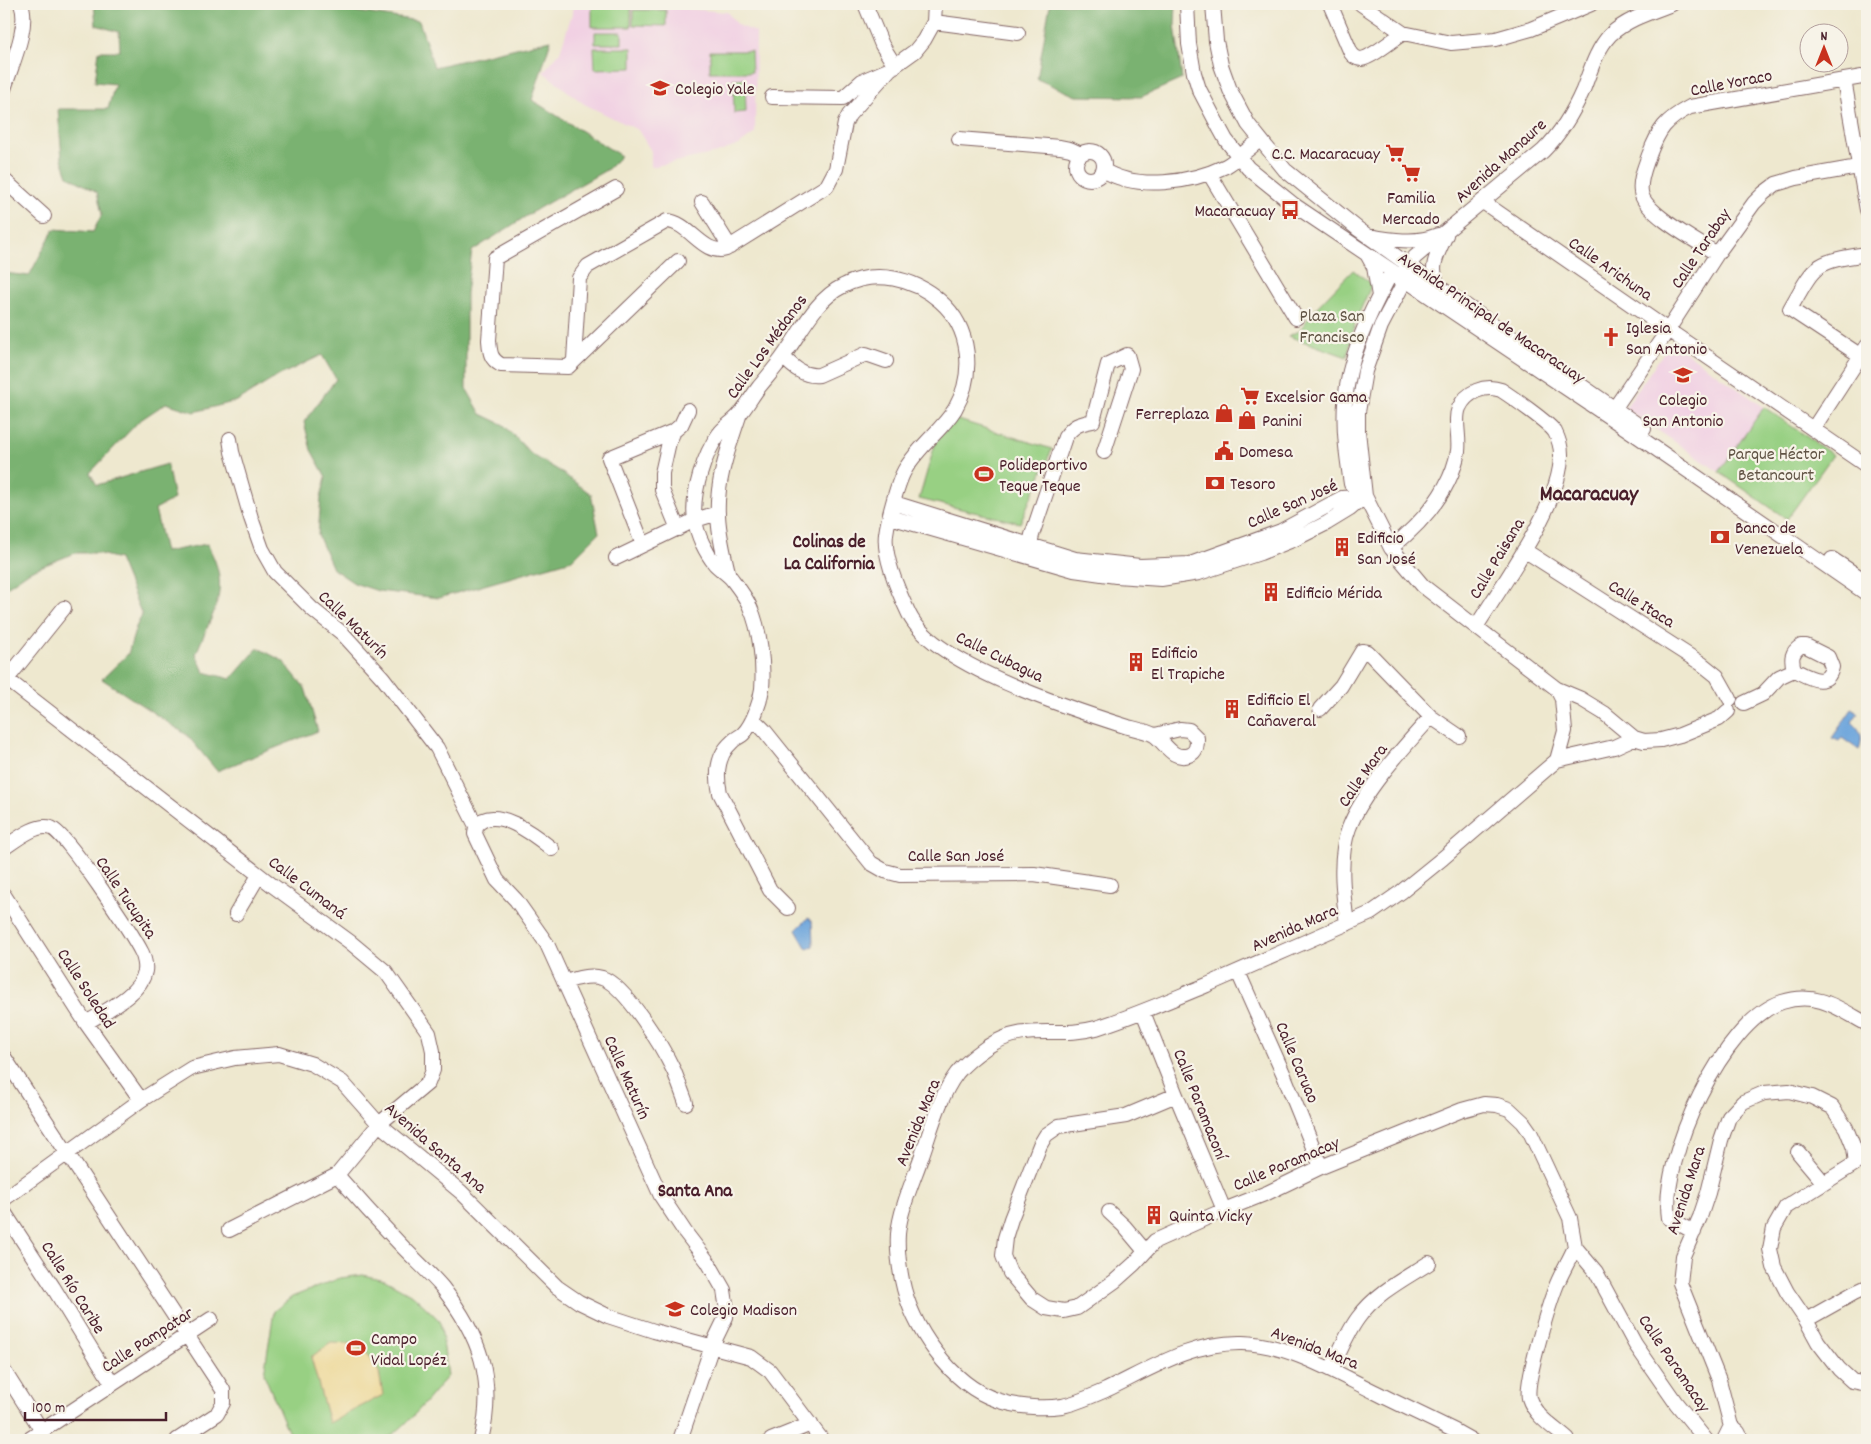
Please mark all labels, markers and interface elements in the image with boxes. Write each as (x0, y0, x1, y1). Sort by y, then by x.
north arrow (1798, 22, 1848, 72)
text: N (1821, 27, 1828, 47)
street label: Calle Yoraco (1688, 64, 1775, 105)
school or university icon: Colegio Yale (649, 77, 671, 99)
place label: Colegio Yale (675, 78, 755, 103)
street label: Avenida Manaure (1450, 114, 1553, 210)
supermarket icon: C.C. Macaracuay (1384, 142, 1406, 164)
place label: C.C. Macaracuay (1272, 143, 1381, 168)
supermarket icon: Familia Mercado (1400, 162, 1422, 184)
place label: Familia Mercado (1382, 187, 1440, 233)
bus stop icon: Macaracuay (1279, 199, 1301, 221)
place label: Macaracuay (1194, 200, 1276, 225)
street label: Calle Tarabay (1666, 204, 1739, 295)
street label: Calle Arichuna (1562, 232, 1657, 309)
street label: Avenida Principal de Macaracuay (1392, 247, 1590, 392)
street label: Calle Los Médanos (721, 290, 815, 405)
park label: Plaza San Francisco (1300, 305, 1365, 351)
place label: Iglesia San Antonio (1626, 317, 1707, 363)
church icon: Iglesia San Antonio (1600, 326, 1622, 348)
school or university icon: Colegio San Antonio (1672, 364, 1694, 386)
supermarket icon: Excelsior Gama (1239, 385, 1261, 407)
place label: Excelsior Gama (1265, 386, 1368, 411)
place label: Colegio San Antonio (1642, 389, 1724, 435)
shop icon: Ferreplaza (1213, 402, 1235, 424)
place label: Ferreplaza (1135, 403, 1210, 428)
shop icon: Panini (1236, 409, 1258, 431)
place label: Panini (1262, 410, 1302, 435)
public building icon: Domesa (1213, 440, 1235, 462)
place label: Domesa (1239, 441, 1293, 466)
park label: Parque Héctor Betancourt (1728, 443, 1825, 489)
place label: Polideportivo Teque Teque (999, 454, 1088, 500)
sports icon: Polideportivo Teque Teque (973, 463, 995, 485)
bank icon: Tesoro (1204, 472, 1226, 494)
place label: Tesoro (1230, 473, 1275, 498)
street label: Calle San José (1244, 474, 1342, 536)
district label: Macaracuay (1540, 480, 1639, 511)
street label: Calle Paisana (1464, 514, 1532, 605)
place label: Banco de Venezuela (1735, 517, 1804, 563)
bank icon: Banco de Venezuela (1709, 526, 1731, 548)
place label: Edificio San José (1357, 527, 1416, 573)
district label: Colinas de La California (784, 530, 875, 579)
building icon: Edificio San José (1331, 536, 1353, 558)
street label: Calle Itaca (1603, 575, 1679, 636)
building icon: Edificio Mérida (1260, 581, 1282, 603)
place label: Edificio Mérida (1286, 582, 1383, 607)
street label: Calle Maturín (311, 586, 393, 666)
street label: Calle Cubagua (951, 626, 1048, 691)
place label: Edificio El Trapiche (1151, 642, 1225, 688)
building icon: Edificio El Trapiche (1125, 651, 1147, 673)
place label: Edificio El Cañaveral (1247, 689, 1317, 735)
building icon: Edificio El Cañaveral (1221, 698, 1243, 720)
street label: Calle Mara (1333, 739, 1395, 813)
street label: Calle San José (908, 845, 1005, 870)
street label: Calle Cumaná (262, 851, 351, 927)
street label: Calle Tucupita (88, 852, 162, 945)
street label: Avenida Mara (1248, 899, 1343, 959)
street label: Calle Soledad (50, 944, 120, 1035)
street label: Calle Caruao (1267, 1018, 1324, 1108)
street label: Calle Maturín (596, 1032, 655, 1124)
street label: Calle Paramaconí (1165, 1046, 1233, 1166)
street label: Avenida Mara (890, 1075, 948, 1170)
street label: Avenida Santa Ana (378, 1097, 491, 1201)
street label: Calle Paramacay (1230, 1131, 1345, 1199)
street label: Avenida Mara (1661, 1143, 1714, 1238)
district label: Santa Ana (658, 1179, 733, 1206)
building icon: Quinta Vicky (1143, 1204, 1165, 1226)
place label: Quinta Vicky (1169, 1205, 1253, 1230)
street label: Calle Río Caribe (33, 1237, 110, 1340)
school or university icon: Colegio Madison (664, 1298, 686, 1320)
place label: Colegio Madison (690, 1299, 797, 1324)
street label: Calle Pampatar (97, 1302, 200, 1380)
street label: Calle Paramacay (1631, 1310, 1715, 1419)
street label: Avenida Mara (1267, 1321, 1362, 1378)
place label: Campo Vidal Lopéz (371, 1328, 447, 1374)
sports icon: Campo Vidal Lopéz (345, 1337, 367, 1359)
scale bar (25, 1389, 166, 1421)
text: 100 m (32, 1398, 65, 1420)

